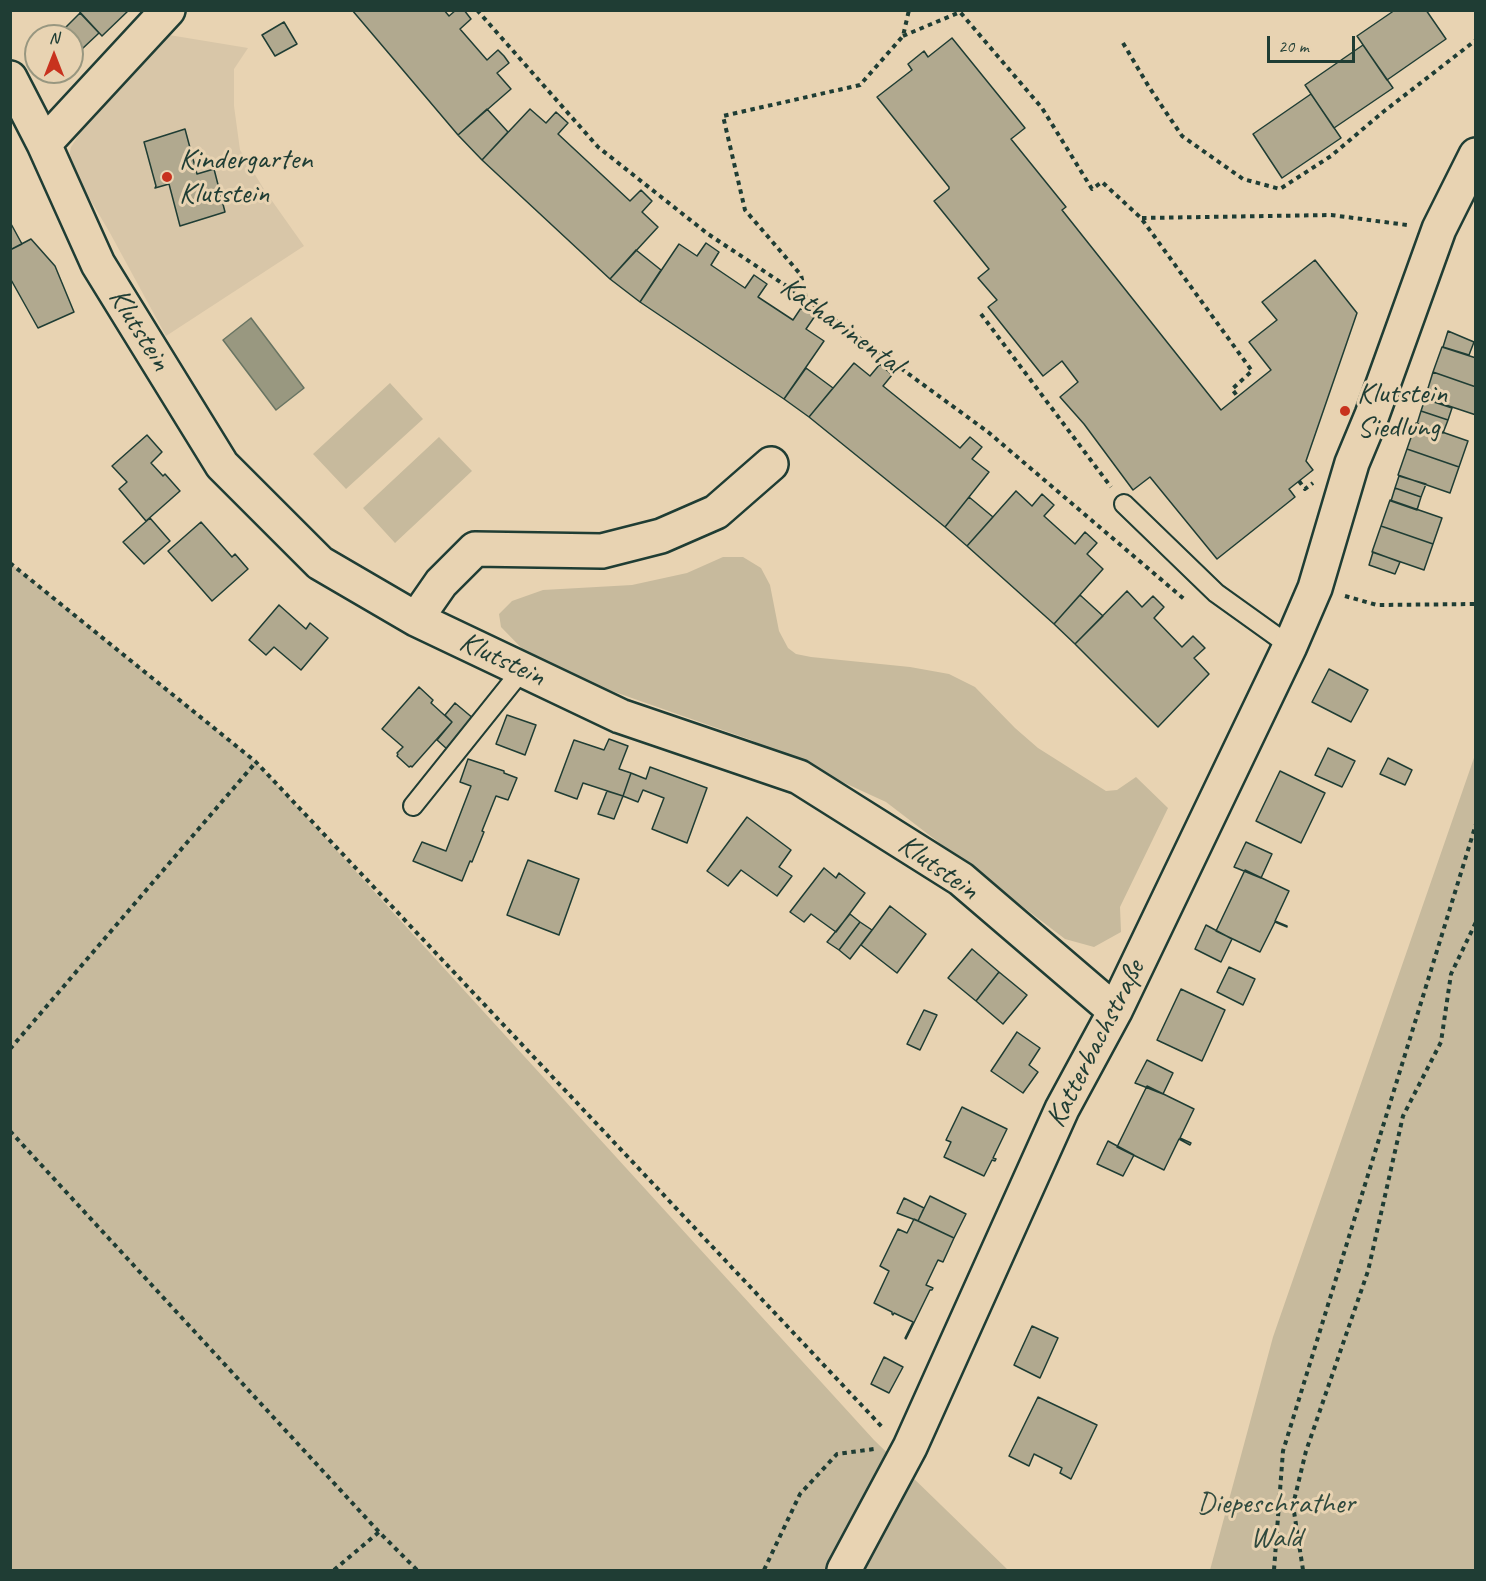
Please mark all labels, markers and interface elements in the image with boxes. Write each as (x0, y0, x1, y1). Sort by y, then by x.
north arrow (24, 24, 84, 84)
scale bar (1270, 24, 1358, 62)
text: N (49, 28, 59, 48)
text: 20 m (1278, 35, 1309, 57)
place label: Kindergarten Klutstein (179, 142, 313, 213)
marker: Kindergarten Klutstein (160, 170, 174, 184)
street label: Katharinental (773, 270, 909, 382)
street label: Klutstein (100, 282, 178, 378)
place label: Klutstein Siedlung (1357, 376, 1447, 446)
marker: Klutstein Siedlung (1338, 404, 1352, 418)
street label: Klutstein (453, 625, 551, 695)
street label: Klutstein (891, 827, 985, 909)
street label: Katterbachstraße (1039, 955, 1153, 1133)
park label: Diepeschrather Wald (1197, 1486, 1355, 1556)

